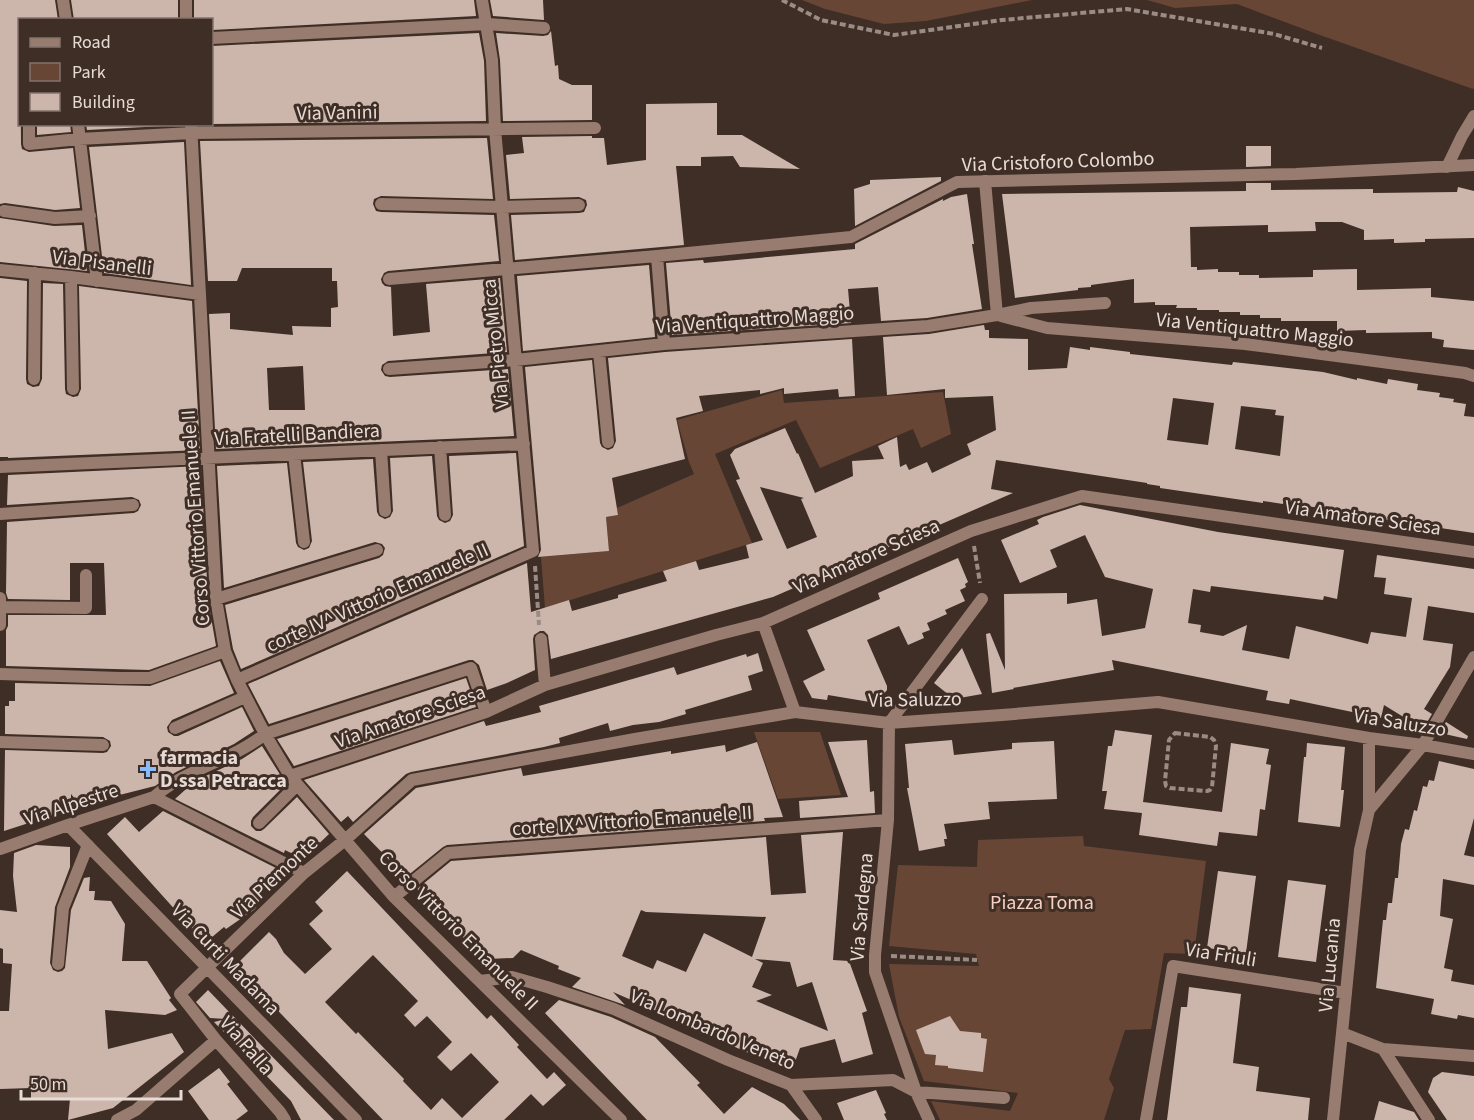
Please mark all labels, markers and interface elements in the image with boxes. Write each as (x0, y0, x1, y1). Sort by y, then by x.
legend (18, 18, 213, 126)
text: Road (72, 30, 111, 55)
text: Park (72, 60, 106, 85)
text: Building (72, 90, 135, 115)
street label: Via Vanini (296, 98, 378, 128)
street label: Via Cristoforo Colombo (961, 145, 1155, 179)
street label: Via Pisanelli (51, 243, 153, 283)
street label: Via Pietro Micca (475, 277, 517, 410)
street label: Via Ventiquattro Maggio (655, 299, 855, 341)
street label: Via Ventiquattro Maggio (1155, 306, 1355, 354)
street label: Corso Vittorio Emanuele II (174, 409, 218, 627)
street label: Via Fratelli Bandiera (214, 417, 381, 453)
street label: Via Amatore Sciesa (1283, 493, 1443, 543)
street label: Via Amatore Sciesa (789, 512, 944, 602)
street label: corte IV^ Vittorio Emanuele II (262, 536, 493, 660)
street label: Via Amatore Sciesa (331, 678, 489, 756)
street label: Via Saluzzo (868, 685, 962, 715)
street label: Via Saluzzo (1351, 702, 1448, 744)
place label: farmacia D.ssa Petracca (160, 744, 287, 795)
marker: farmacia D.ssa Petracca (141, 762, 155, 776)
street label: Via Alpestre (21, 777, 122, 833)
street label: corte IX^ Vittorio Emanuele II (511, 799, 753, 843)
street label: Via Piemonte (225, 830, 325, 926)
street label: Corso Vittorio Emanuele II (372, 844, 545, 1017)
street label: Via Sardegna (843, 852, 881, 962)
park label: Piazza Toma (990, 889, 1094, 917)
street label: Via Curti Madama (164, 897, 286, 1022)
street label: Via Lucania (1312, 917, 1348, 1013)
street label: Via Friuli (1183, 936, 1258, 974)
street label: Via Lombardo Veneto (625, 982, 800, 1078)
street label: Via Palla (213, 1010, 280, 1081)
scale bar (21, 1063, 182, 1101)
text: 50 m (30, 1072, 66, 1097)

